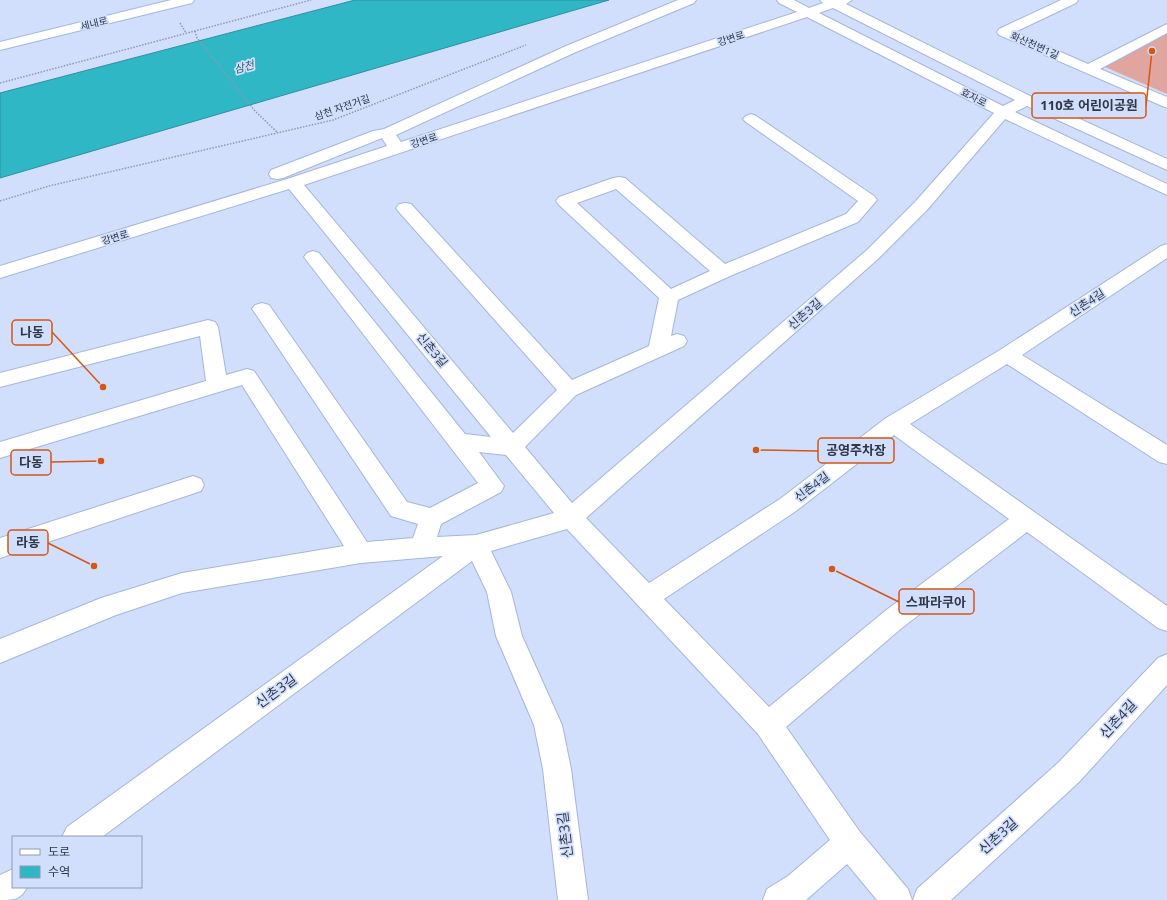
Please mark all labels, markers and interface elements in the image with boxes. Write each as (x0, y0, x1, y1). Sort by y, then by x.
street label: 세내로 (79, 13, 109, 33)
street label: 강변로 (716, 27, 746, 49)
street label: 화산천변1길 (1009, 28, 1061, 62)
water label: 삼천 (232, 56, 257, 76)
street label: 효자로 (959, 84, 989, 110)
street label: 삼천 자전거길 (312, 91, 372, 123)
callout: 110호 어린이공원 (1032, 93, 1146, 118)
text: 110호 어린이공원 (1040, 96, 1138, 114)
street label: 강변로 (409, 129, 439, 151)
street label: 강변로 (100, 226, 130, 248)
street label: 신촌4길 (1065, 285, 1108, 321)
street label: 신촌3길 (784, 294, 825, 333)
callout: 나동 (12, 320, 52, 345)
text: 나동 (20, 323, 44, 341)
street label: 신촌3길 (413, 329, 452, 370)
callout: 공영주차장 (818, 438, 894, 463)
text: 공영주차장 (826, 441, 886, 459)
callout: 다동 (11, 450, 51, 475)
text: 다동 (19, 453, 43, 471)
street label: 신촌4길 (791, 468, 833, 505)
callout: 라동 (8, 530, 48, 555)
text: 라동 (16, 533, 40, 551)
callout: 스파라쿠아 (899, 589, 974, 614)
text: 스파라쿠아 (906, 593, 966, 611)
street label: 신촌3길 (251, 669, 300, 712)
street label: 신촌4길 (1095, 695, 1140, 742)
street label: 신촌3길 (552, 811, 577, 859)
street label: 신촌3길 (974, 813, 1021, 858)
legend (12, 836, 142, 888)
text: 도로 (48, 843, 70, 860)
text: 수역 (48, 863, 70, 880)

